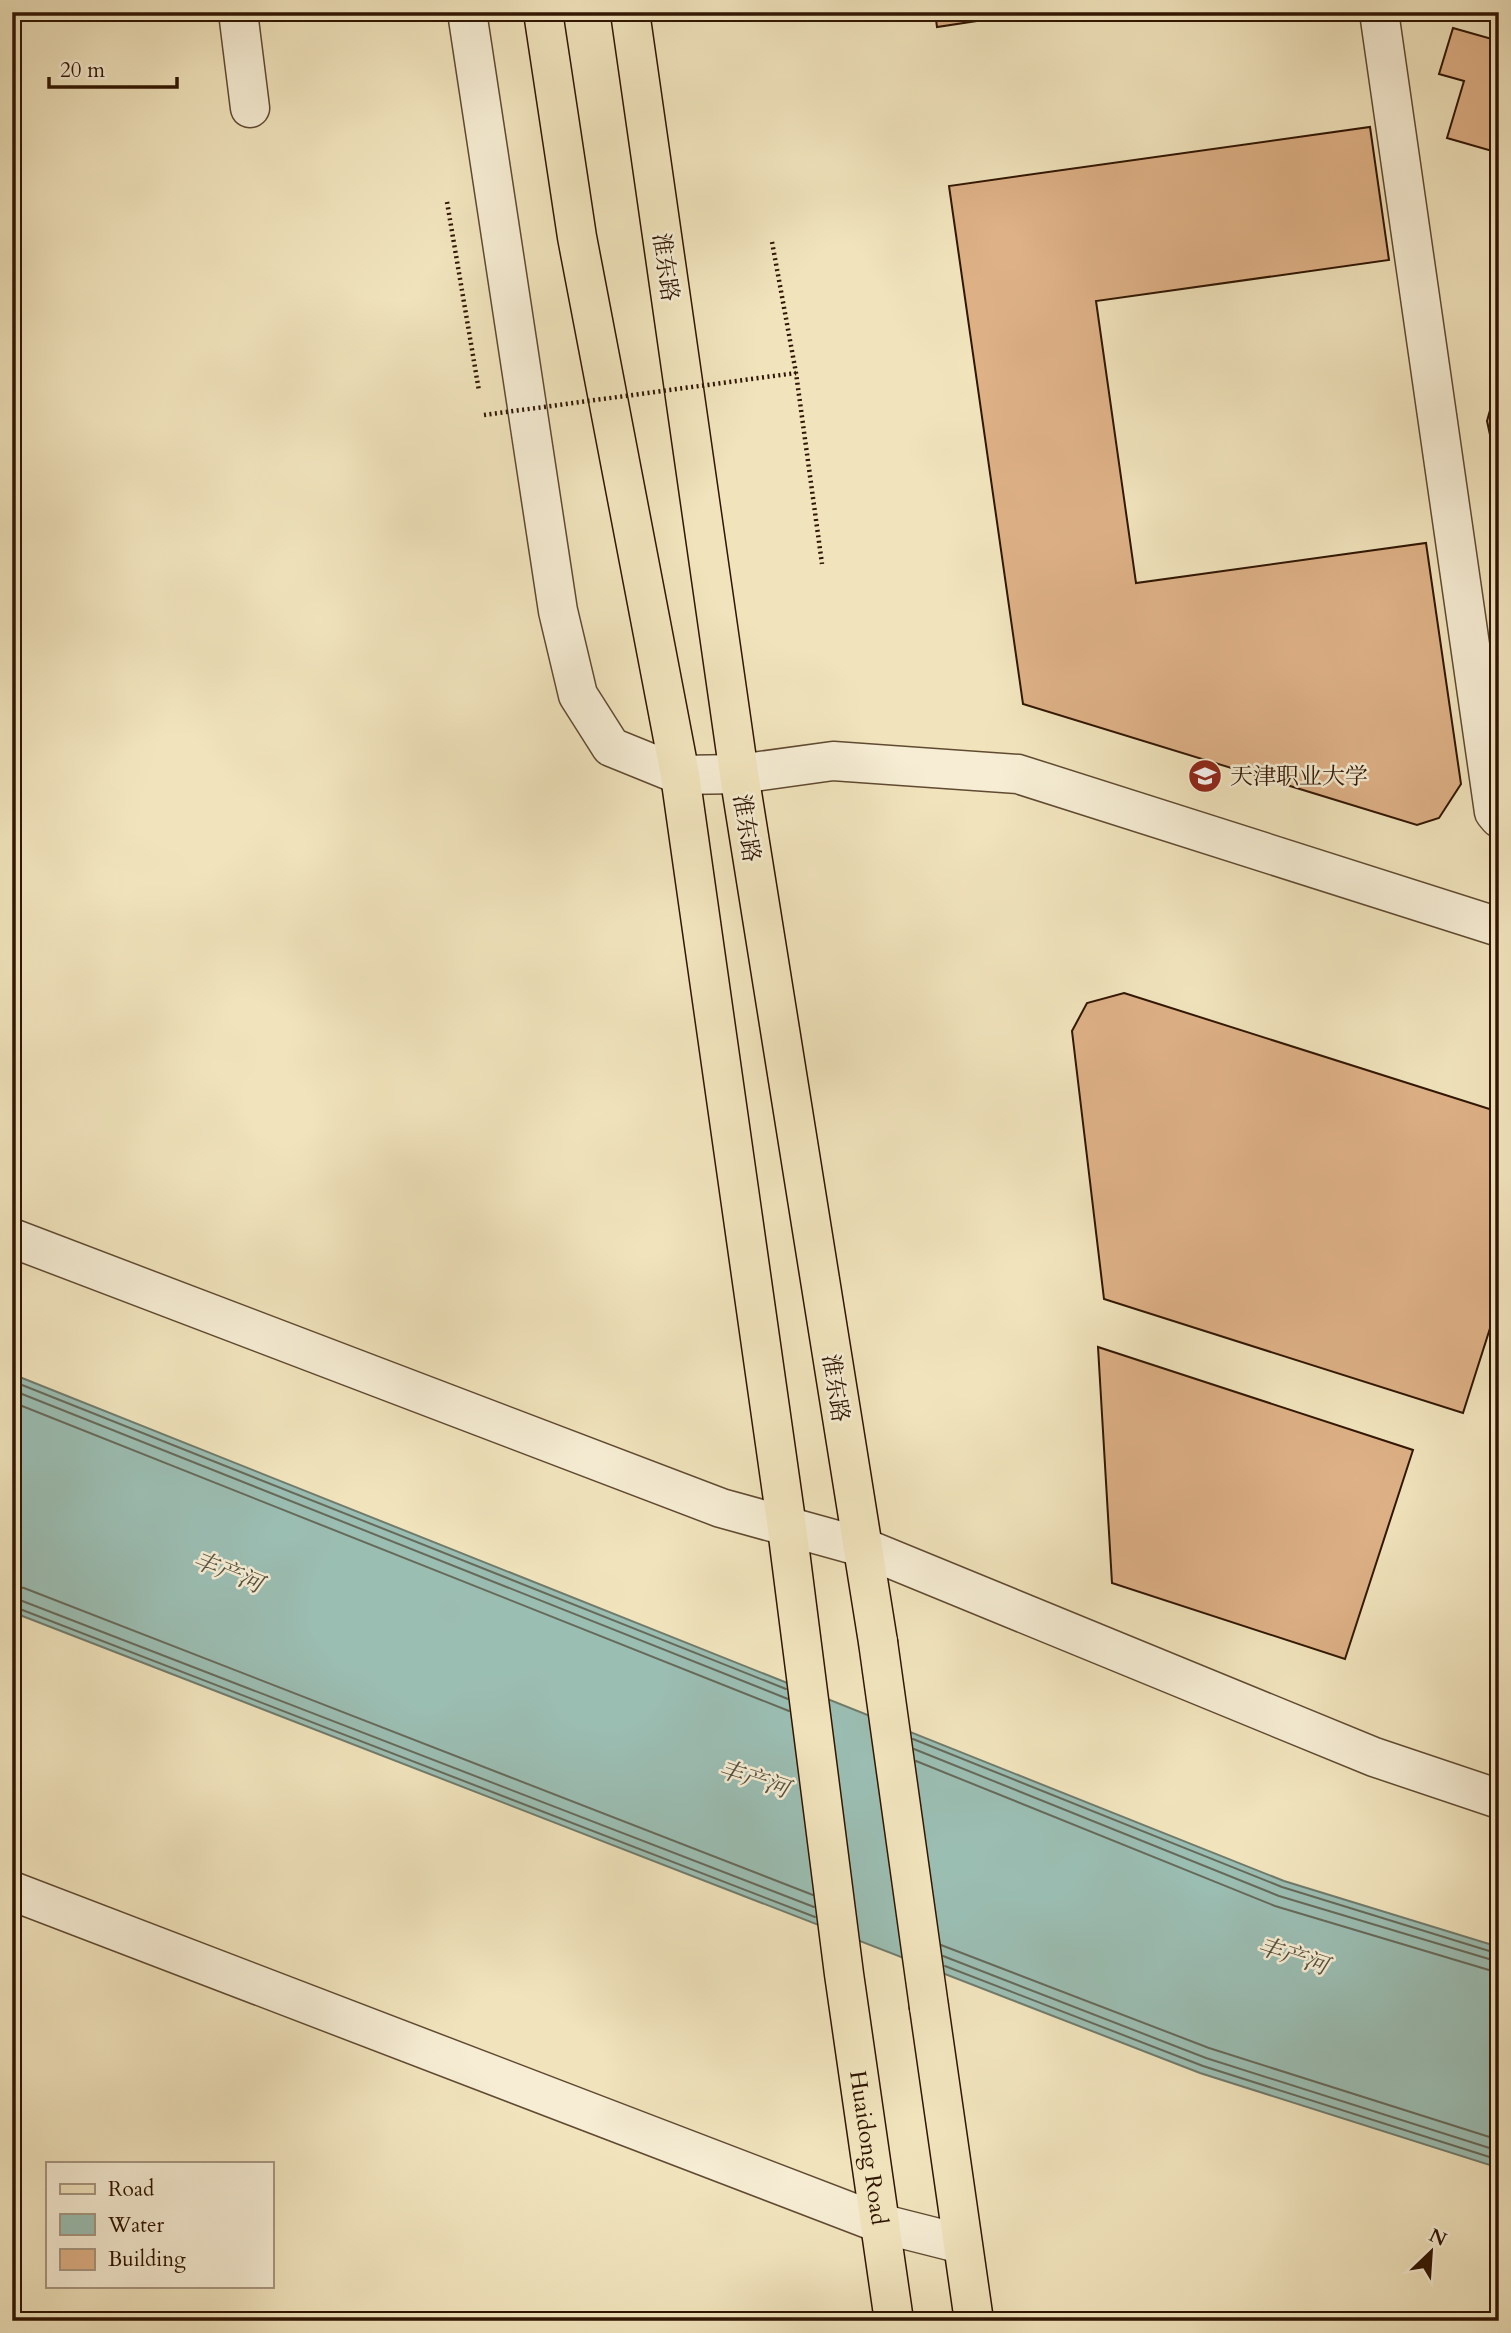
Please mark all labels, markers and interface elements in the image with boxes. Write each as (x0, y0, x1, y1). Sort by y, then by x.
scale bar (49, 46, 177, 90)
text: 20 m (60, 56, 105, 85)
street label: 淮东路 (645, 231, 686, 303)
school or university icon: 天津职业大学 (1186, 757, 1224, 795)
place label: 天津职业大学 (1230, 761, 1368, 792)
street label: 淮东路 (726, 792, 767, 865)
street label: 淮东路 (815, 1352, 856, 1425)
water label: 丰产河 (188, 1544, 271, 1603)
water label: 丰产河 (715, 1753, 797, 1808)
water label: 丰产河 (1254, 1930, 1336, 1985)
street label: Huaidong Road (842, 2068, 895, 2228)
legend (46, 2162, 273, 2288)
text: Road (108, 2175, 154, 2204)
text: Water (107, 2211, 164, 2240)
north arrow (1396, 2218, 1466, 2288)
text: N (1425, 2222, 1451, 2253)
text: Building (108, 2245, 186, 2274)

